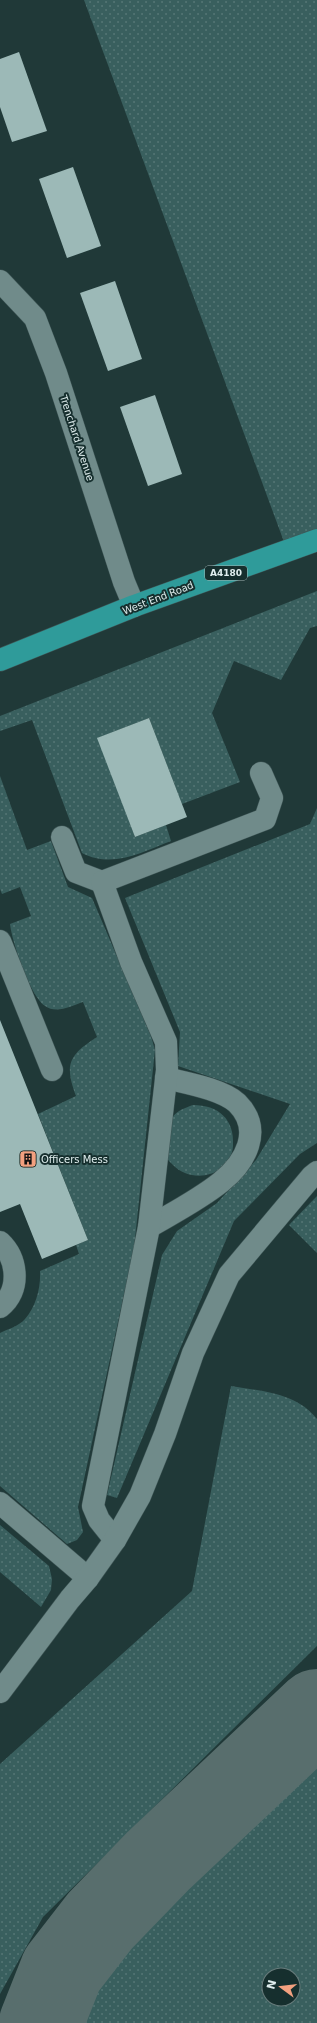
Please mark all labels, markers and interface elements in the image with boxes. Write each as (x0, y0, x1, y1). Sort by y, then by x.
street label: Trenchard Avenue (58, 393, 96, 482)
road number: A4180 (205, 566, 247, 580)
street label: West End Road (121, 579, 195, 617)
building icon: Officers Mess (18, 1149, 38, 1169)
place label: Officers Mess (41, 1154, 108, 1165)
north arrow (261, 1967, 301, 2007)
text: N (264, 1978, 279, 1991)

